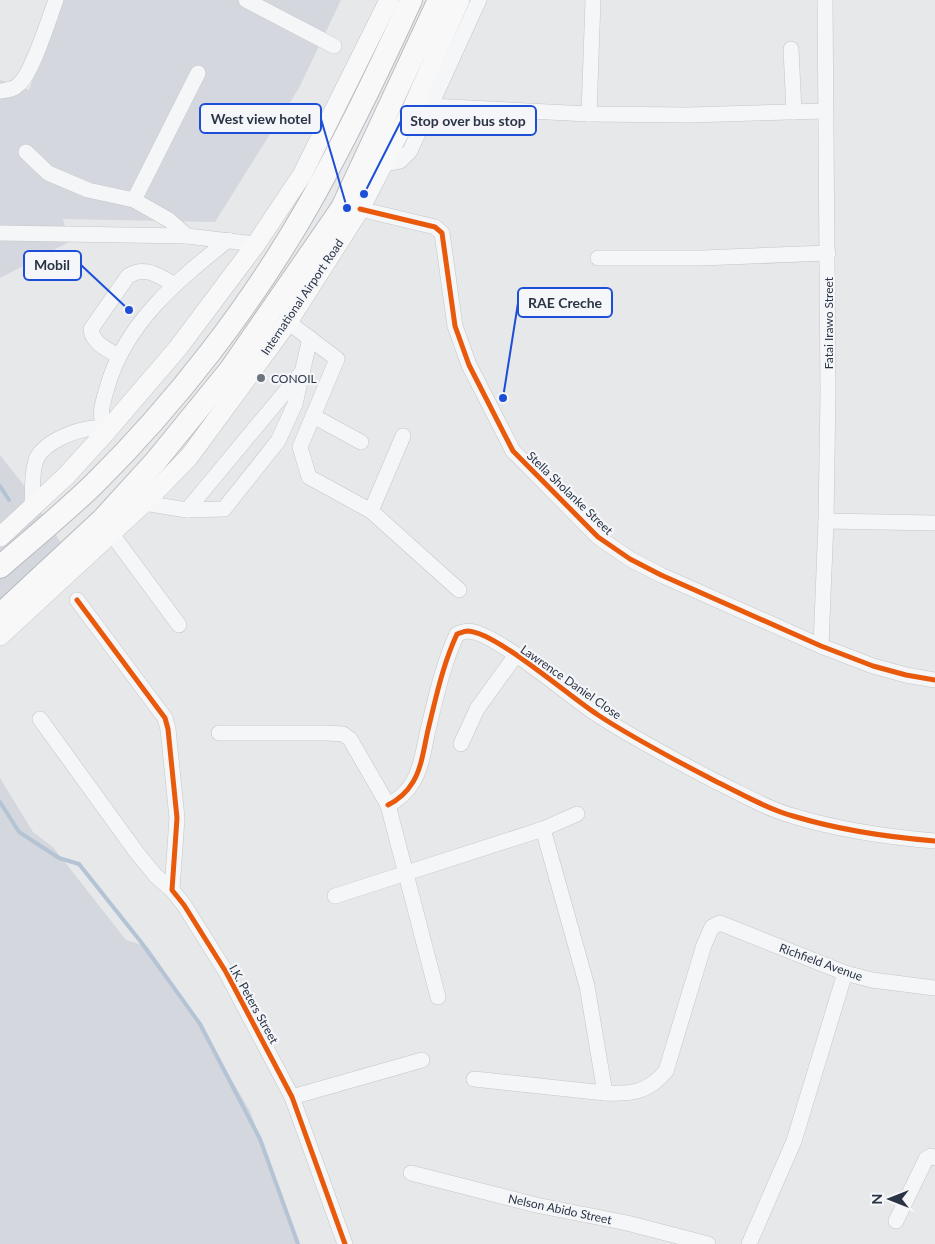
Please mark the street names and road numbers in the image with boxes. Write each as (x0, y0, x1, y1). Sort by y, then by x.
street label: International Airport Road (257, 236, 347, 358)
street label: Fatai Irawo Street (821, 276, 836, 369)
street label: Stella Sholanke Street (524, 448, 617, 538)
street label: Lawrence Daniel Close (518, 642, 624, 722)
street label: Richfield Avenue (777, 940, 865, 984)
street label: I.K. Peters Street (226, 962, 282, 1047)
street label: Nelson Abido Street (507, 1191, 614, 1227)

